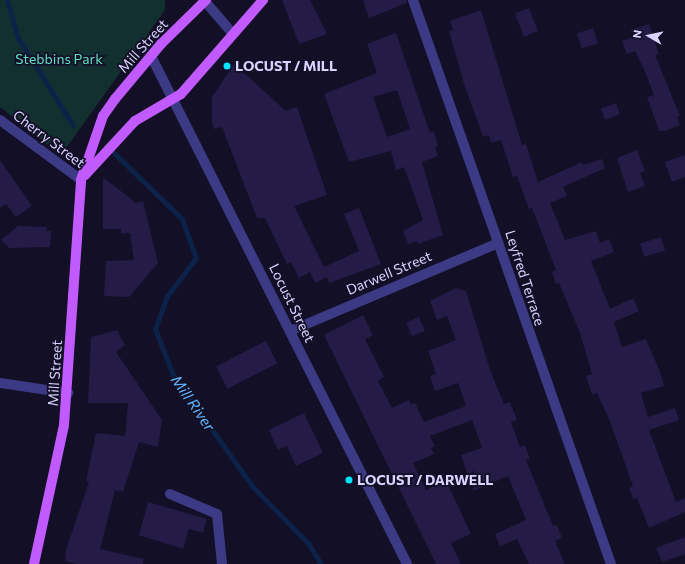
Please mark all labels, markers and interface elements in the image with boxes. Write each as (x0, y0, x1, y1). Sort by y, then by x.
street label: Mill Street (115, 16, 171, 76)
north arrow (629, 16, 669, 56)
text: N (630, 29, 644, 39)
park label: Stebbins Park (15, 51, 103, 67)
place label: LOCUST / MILL (235, 58, 337, 74)
marker: LOCUST / MILL (222, 61, 232, 71)
street label: Cherry Street (10, 107, 88, 171)
street label: Leyfred Terrace (502, 228, 548, 328)
street label: Darwell Street (344, 248, 434, 298)
street label: Locust Street (266, 261, 318, 345)
street label: Mill Street (44, 339, 66, 407)
water label: Mill River (167, 372, 219, 434)
place label: LOCUST / DARWELL (357, 472, 493, 488)
marker: LOCUST / DARWELL (344, 475, 354, 485)

